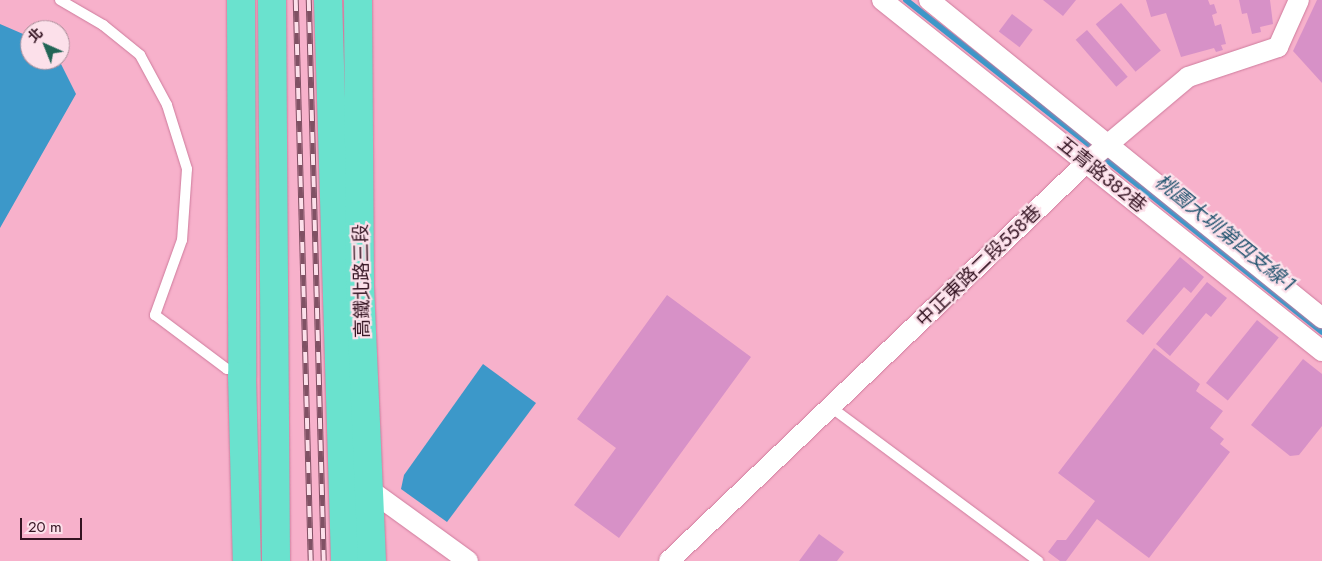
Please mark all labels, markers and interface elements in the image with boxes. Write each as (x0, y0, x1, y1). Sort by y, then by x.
north arrow (20, 20, 70, 70)
text: 北 (23, 23, 47, 47)
street label: 五青路382巷 (1053, 132, 1151, 218)
water label: 桃園大圳第四支線-1 (1150, 169, 1300, 297)
street label: 中正東路二段558巷 (912, 201, 1046, 331)
street label: 高鐵北路三段 (350, 224, 374, 338)
scale bar (22, 508, 85, 540)
text: 20 m (28, 516, 62, 538)

